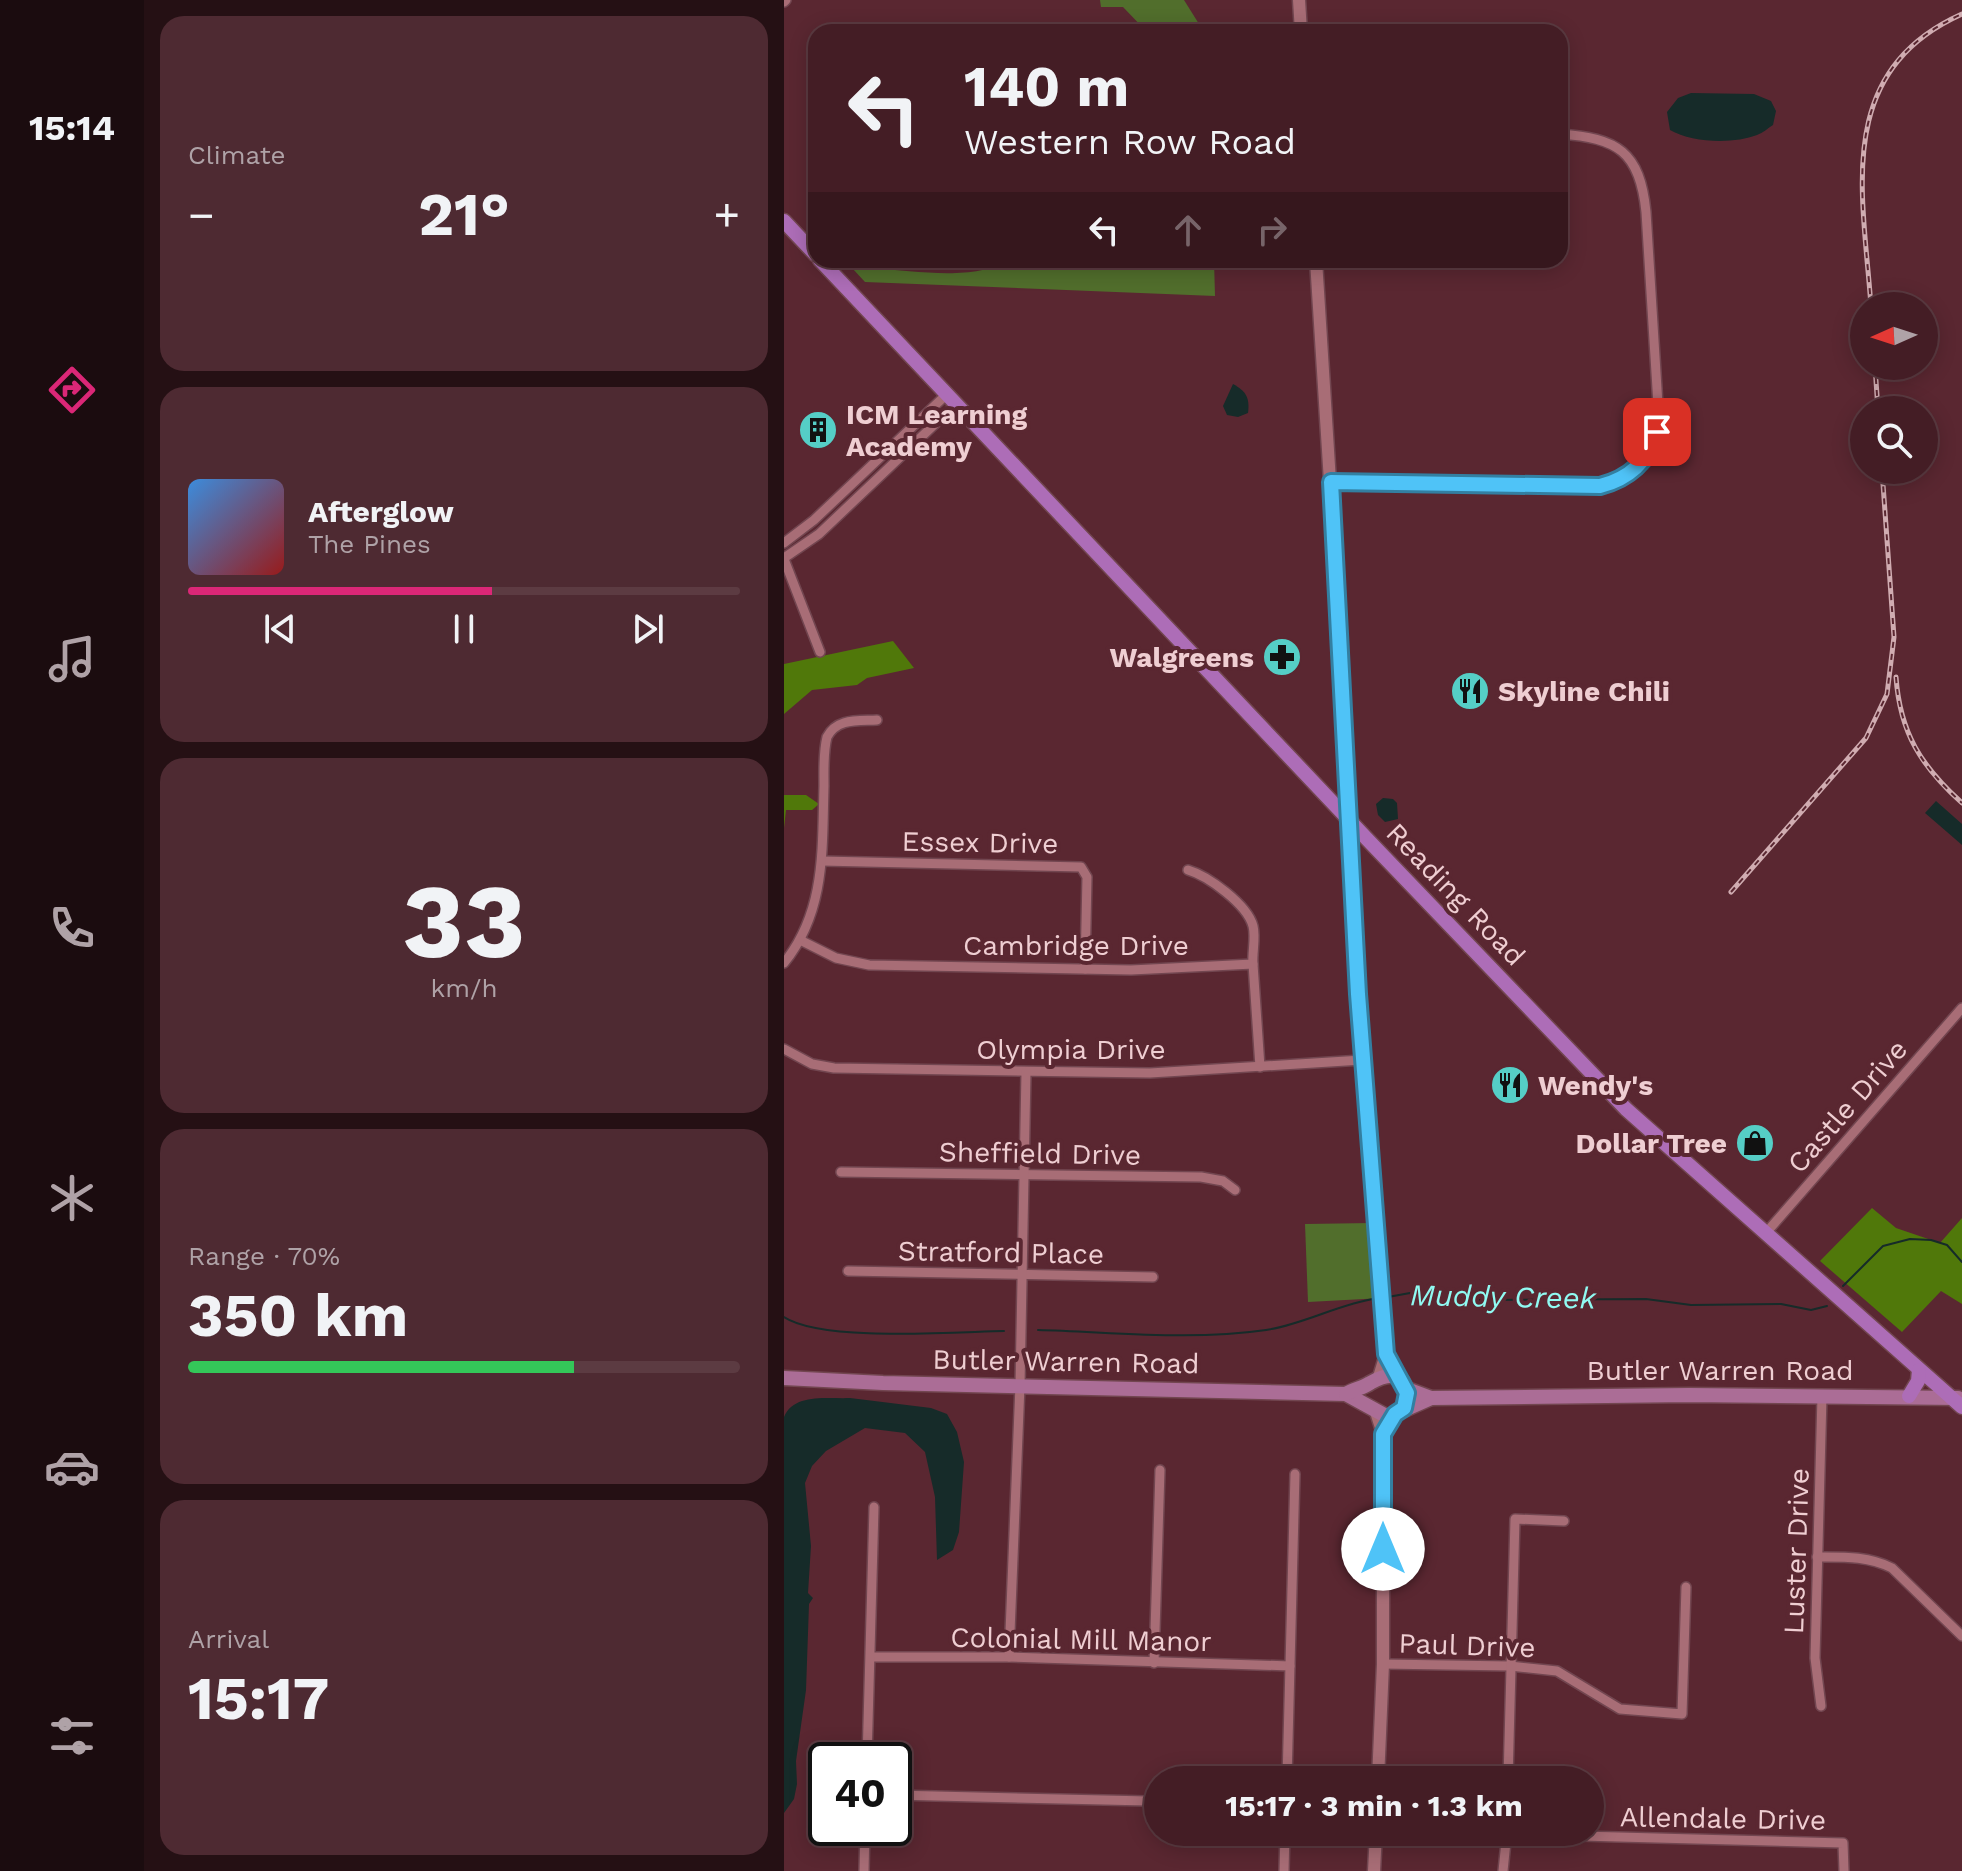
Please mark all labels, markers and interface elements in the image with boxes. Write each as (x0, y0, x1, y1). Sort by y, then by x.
text: 140 m (964, 54, 1129, 120)
icon: left (832, 56, 936, 160)
text: 15:14 (29, 107, 115, 149)
text: Western Row Road (964, 121, 1296, 163)
text: Climate (188, 140, 286, 170)
text: 21° (418, 179, 510, 250)
text: − (188, 189, 215, 241)
text: + (713, 189, 740, 241)
icon: left (1082, 208, 1126, 252)
icon: ahead (1166, 208, 1210, 252)
icon: right (1250, 208, 1294, 252)
north arrow (1850, 292, 1938, 380)
map controls (1850, 292, 1938, 484)
icon: directions (44, 362, 100, 418)
button: search (1850, 396, 1938, 484)
place label: ICM Learning Academy (846, 398, 1027, 463)
pin (1623, 398, 1691, 466)
building icon: ICM Learning Academy (797, 409, 839, 451)
icon: arrive (1635, 410, 1679, 454)
text: Afterglow (308, 494, 454, 529)
text: The Pines (308, 529, 431, 559)
icon: previous (258, 607, 302, 651)
icon: pause (442, 607, 486, 651)
icon: next (626, 607, 670, 651)
icon: music (44, 631, 100, 687)
pharmacy icon: Walgreens (1261, 636, 1303, 678)
place label: Walgreens (1110, 641, 1254, 674)
restaurant icon: Skyline Chili (1449, 670, 1491, 712)
place label: Skyline Chili (1498, 675, 1670, 708)
street label: Reading Road (1379, 816, 1532, 972)
street label: Essex Drive (901, 825, 1059, 860)
text: 33 (402, 860, 526, 982)
icon: phone (44, 900, 100, 956)
street label: Cambridge Drive (963, 929, 1189, 962)
text: km/h (431, 973, 497, 1003)
street label: Olympia Drive (976, 1033, 1166, 1066)
street label: Castle Drive (1781, 1033, 1914, 1180)
restaurant icon: Wendy's (1489, 1064, 1531, 1106)
place label: Wendy's (1538, 1069, 1653, 1102)
shop icon: Dollar Tree (1734, 1122, 1776, 1164)
place label: Dollar Tree (1575, 1127, 1727, 1160)
street label: Sheffield Drive (939, 1135, 1141, 1172)
icon: climate (44, 1170, 100, 1226)
street label: Stratford Place (898, 1234, 1104, 1271)
text: Range · 70% (188, 1241, 340, 1271)
water label: Muddy Creek (1410, 1277, 1598, 1316)
text: 350 km (188, 1280, 408, 1351)
street label: Butler Warren Road (932, 1343, 1200, 1380)
street label: Butler Warren Road (1586, 1354, 1854, 1387)
icon: car (44, 1439, 100, 1495)
street label: Luster Drive (1777, 1467, 1816, 1635)
position arrow (1341, 1507, 1425, 1591)
street label: Colonial Mill Manor (950, 1621, 1212, 1658)
text: Arrival (188, 1624, 269, 1654)
street label: Paul Drive (1398, 1627, 1536, 1664)
text: 15:17 (188, 1663, 329, 1734)
icon: filters (44, 1708, 100, 1764)
speed limit sign: 40 (808, 1742, 912, 1846)
text: 15:17 · 3 min · 1.3 km (1225, 1788, 1523, 1823)
street label: Allendale Drive (1620, 1800, 1826, 1837)

